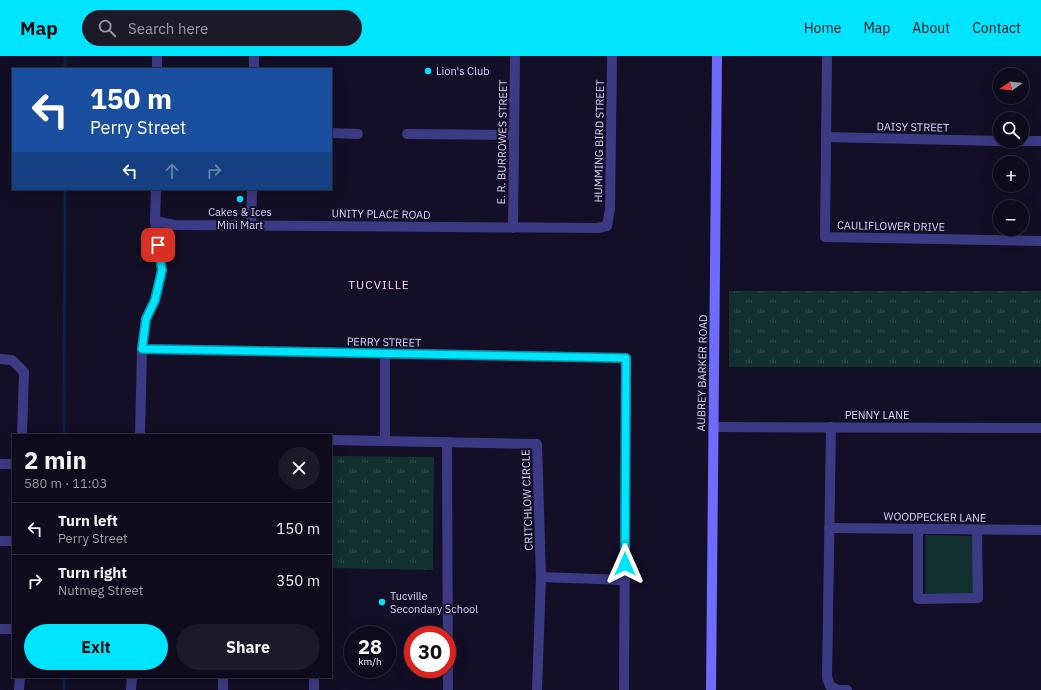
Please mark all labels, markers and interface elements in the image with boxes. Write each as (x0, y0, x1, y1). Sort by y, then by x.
search box (82, 10, 362, 46)
text: Map (20, 16, 58, 40)
icon: search (96, 17, 118, 39)
text: Search here (128, 19, 208, 38)
text: Home (804, 19, 841, 37)
text: Map (863, 19, 890, 37)
text: About (912, 19, 950, 37)
text: Contact (972, 19, 1021, 37)
place label: Lion's Club (436, 64, 490, 78)
marker: Lion's Club (423, 66, 433, 76)
north arrow (993, 68, 1029, 104)
map controls (993, 68, 1029, 236)
street label: E. R. BURROWES STREET (494, 79, 510, 205)
street label: HUMMING BIRD STREET (591, 79, 607, 203)
text: 150 m (90, 80, 172, 117)
icon: left (24, 84, 76, 136)
button: search (993, 112, 1029, 148)
text: Perry Street (90, 116, 186, 139)
street label: DAISY STREET (876, 119, 950, 135)
button: + (993, 156, 1029, 192)
icon: left (119, 160, 141, 182)
icon: ahead (161, 160, 183, 182)
icon: right (203, 160, 225, 182)
marker: Cakes & Ices Mini Mart (235, 194, 245, 204)
button: − (993, 200, 1029, 236)
place label: Cakes & Ices Mini Mart (208, 205, 272, 232)
street label: UNITY PLACE ROAD (331, 206, 431, 222)
street label: CAULIFLOWER DRIVE (837, 218, 945, 234)
pin (141, 228, 175, 262)
icon: arrive (147, 234, 169, 256)
district label: TUCVILLE (348, 277, 410, 292)
street label: AUBREY BARKER ROAD (694, 314, 710, 432)
street label: PERRY STREET (347, 334, 422, 350)
street label: PENNY LANE (845, 408, 909, 422)
text: 2 min (24, 444, 87, 476)
button: close (278, 447, 320, 489)
street label: CRITCHLOW CIRCLE (518, 449, 536, 551)
text: 580 m · 11:03 (24, 475, 107, 492)
street label: WOODPECKER LANE (884, 509, 986, 525)
text: Turn left (58, 511, 118, 530)
icon: left (24, 518, 46, 540)
text: 150 m (276, 519, 320, 538)
text: Perry Street (58, 530, 128, 547)
position arrow (604, 543, 646, 585)
text: Turn right (58, 563, 127, 582)
icon: right (24, 570, 46, 592)
text: 350 m (276, 571, 320, 590)
text: Nutmeg Street (58, 582, 143, 599)
place label: Tucville Secondary School (390, 589, 478, 616)
marker: Tucville Secondary School (377, 597, 387, 607)
button: Exit (24, 624, 168, 670)
button: Share (176, 624, 320, 670)
speed limit sign: 30 (404, 626, 456, 678)
text: 28 (358, 633, 382, 660)
text: km/h (358, 655, 382, 668)

